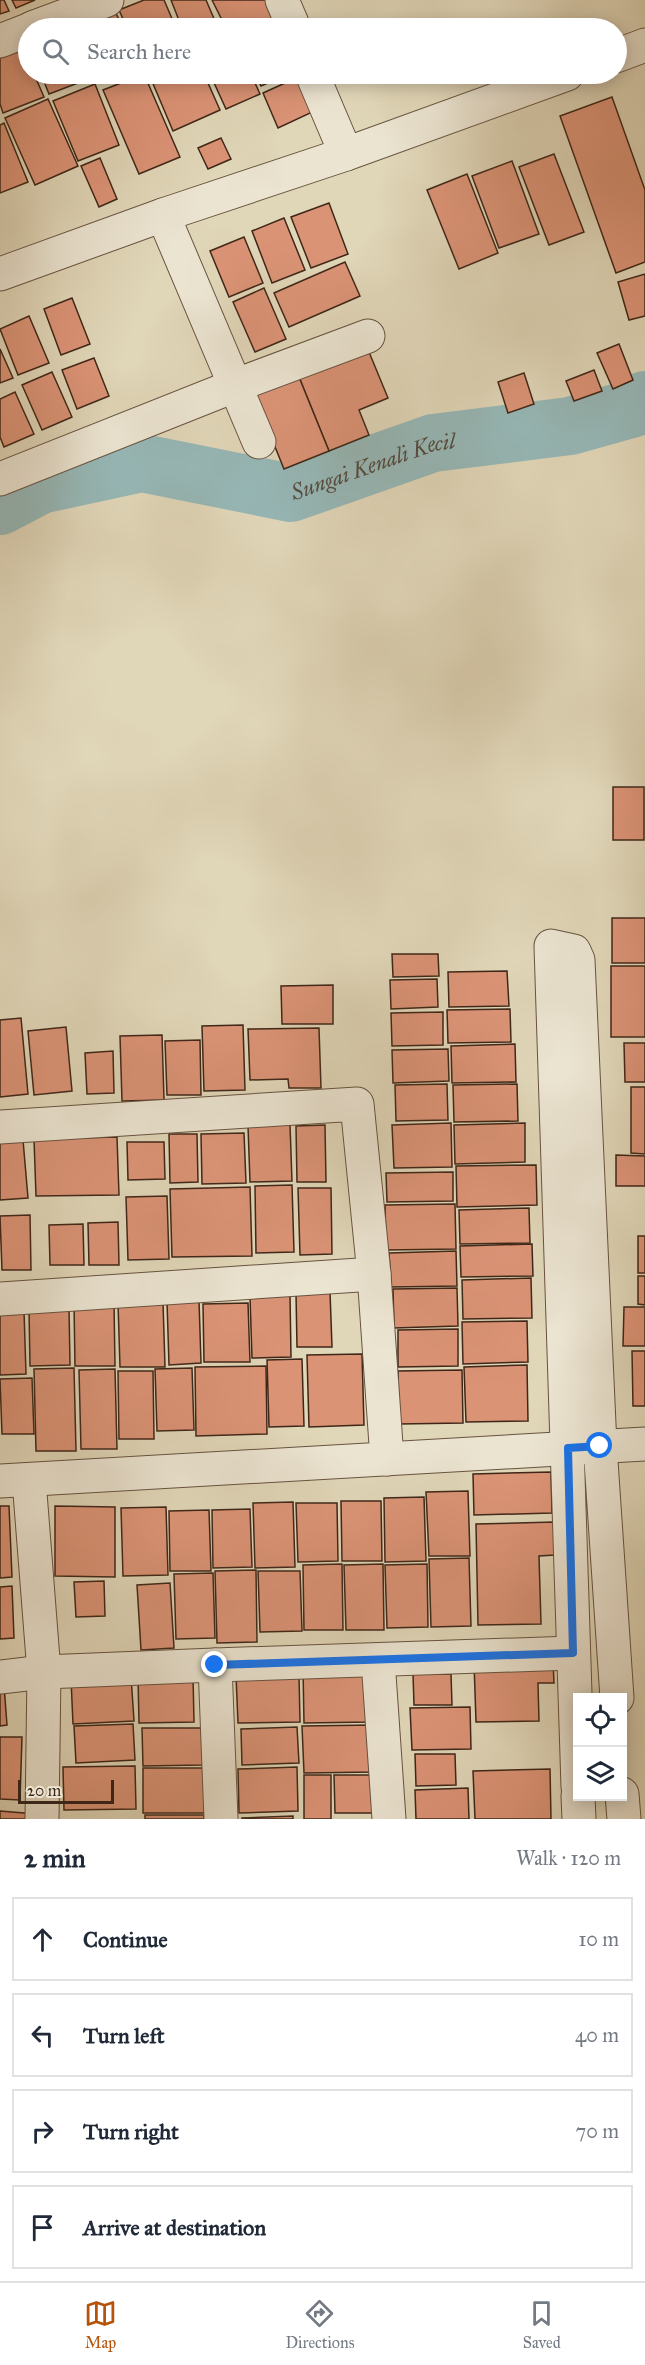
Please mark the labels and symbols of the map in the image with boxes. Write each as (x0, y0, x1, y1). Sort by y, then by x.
water label: Sungai Kenali Kecil (286, 427, 459, 506)
route start (586, 1432, 612, 1458)
route end (201, 1651, 227, 1677)
scale bar (18, 1777, 114, 1804)

